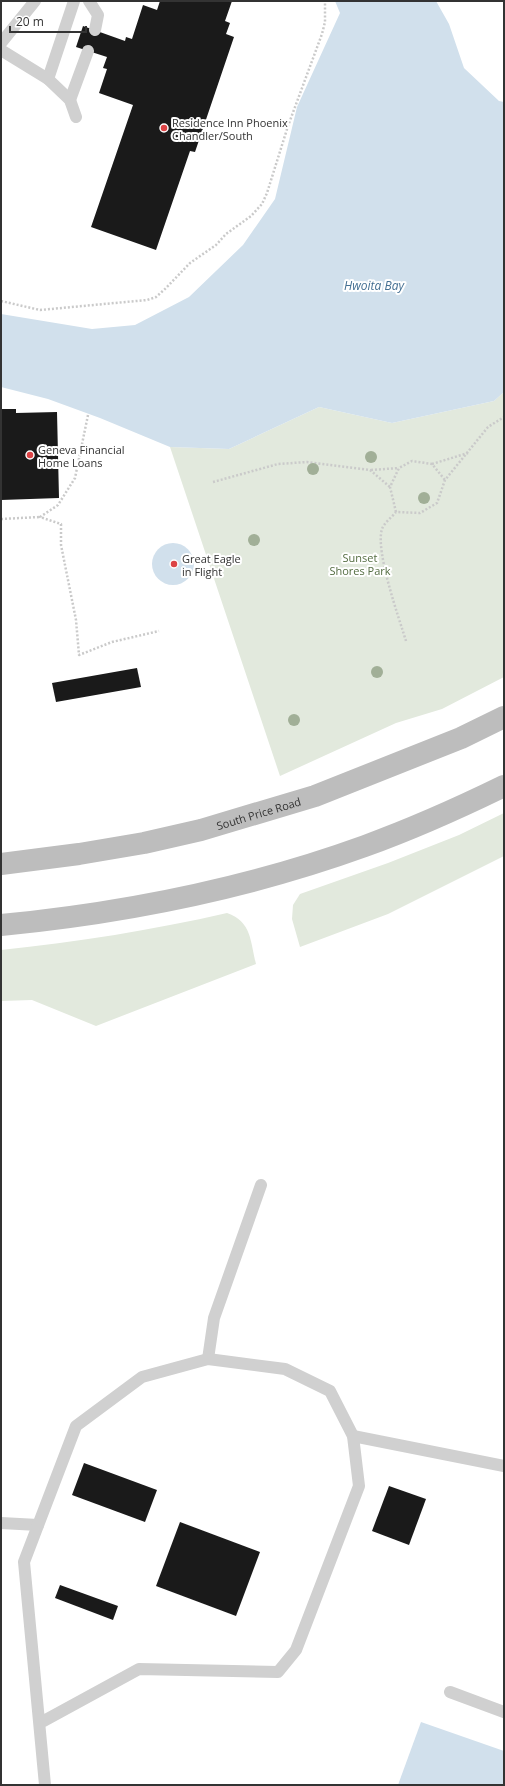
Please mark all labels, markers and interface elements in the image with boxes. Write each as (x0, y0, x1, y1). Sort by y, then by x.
scale bar (10, 8, 86, 34)
text: 20 m (16, 13, 44, 30)
place label: Residence Inn Phoenix Chandler/South (172, 115, 288, 143)
marker: Residence Inn Phoenix Chandler/South (159, 123, 169, 133)
water label: Hwoita Bay (344, 277, 405, 294)
place label: Geneva Financial Home Loans (38, 442, 125, 470)
marker: Geneva Financial Home Loans (25, 450, 35, 460)
park label: Sunset Shores Park (329, 550, 391, 578)
place label: Great Eagle in Flight (182, 551, 241, 579)
marker: Great Eagle in Flight (169, 559, 179, 569)
street label: South Price Road (214, 793, 303, 833)

